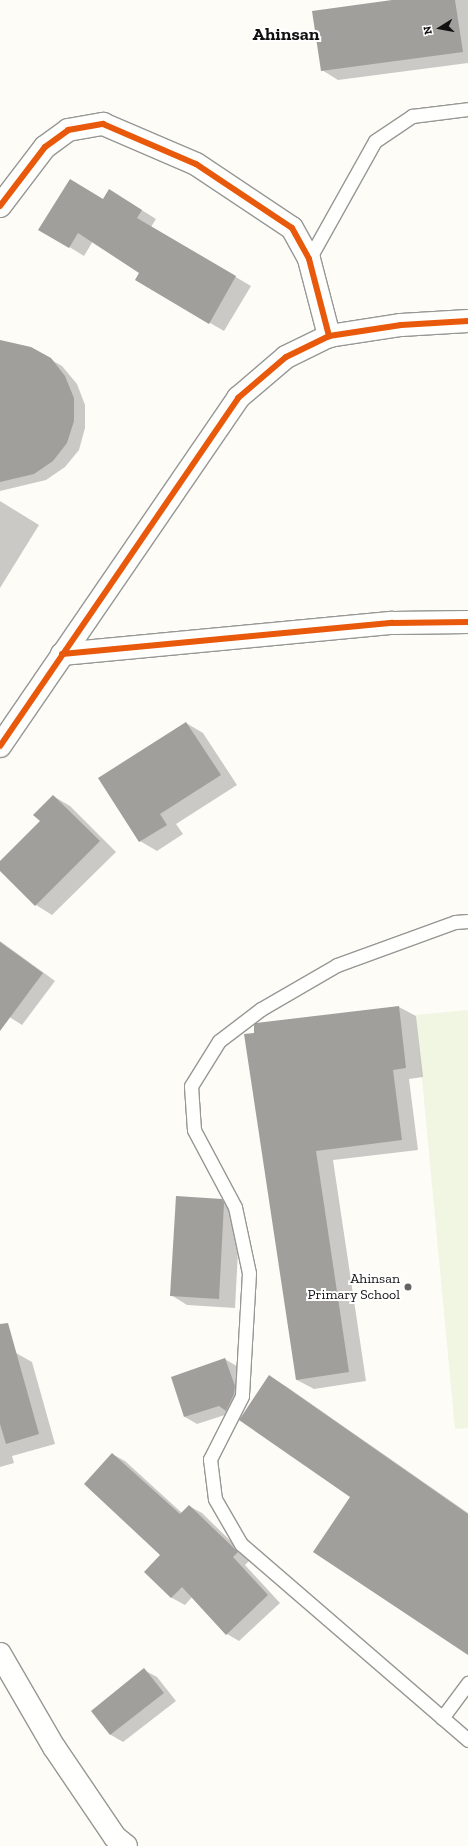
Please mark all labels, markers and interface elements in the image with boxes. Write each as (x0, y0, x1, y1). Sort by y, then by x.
north arrow (420, 8, 460, 48)
district label: Ahinsan (253, 23, 319, 45)
text: N (421, 25, 435, 36)
place label: Ahinsan Primary School (307, 1271, 400, 1304)
marker: Ahinsan Primary School (403, 1282, 413, 1292)

